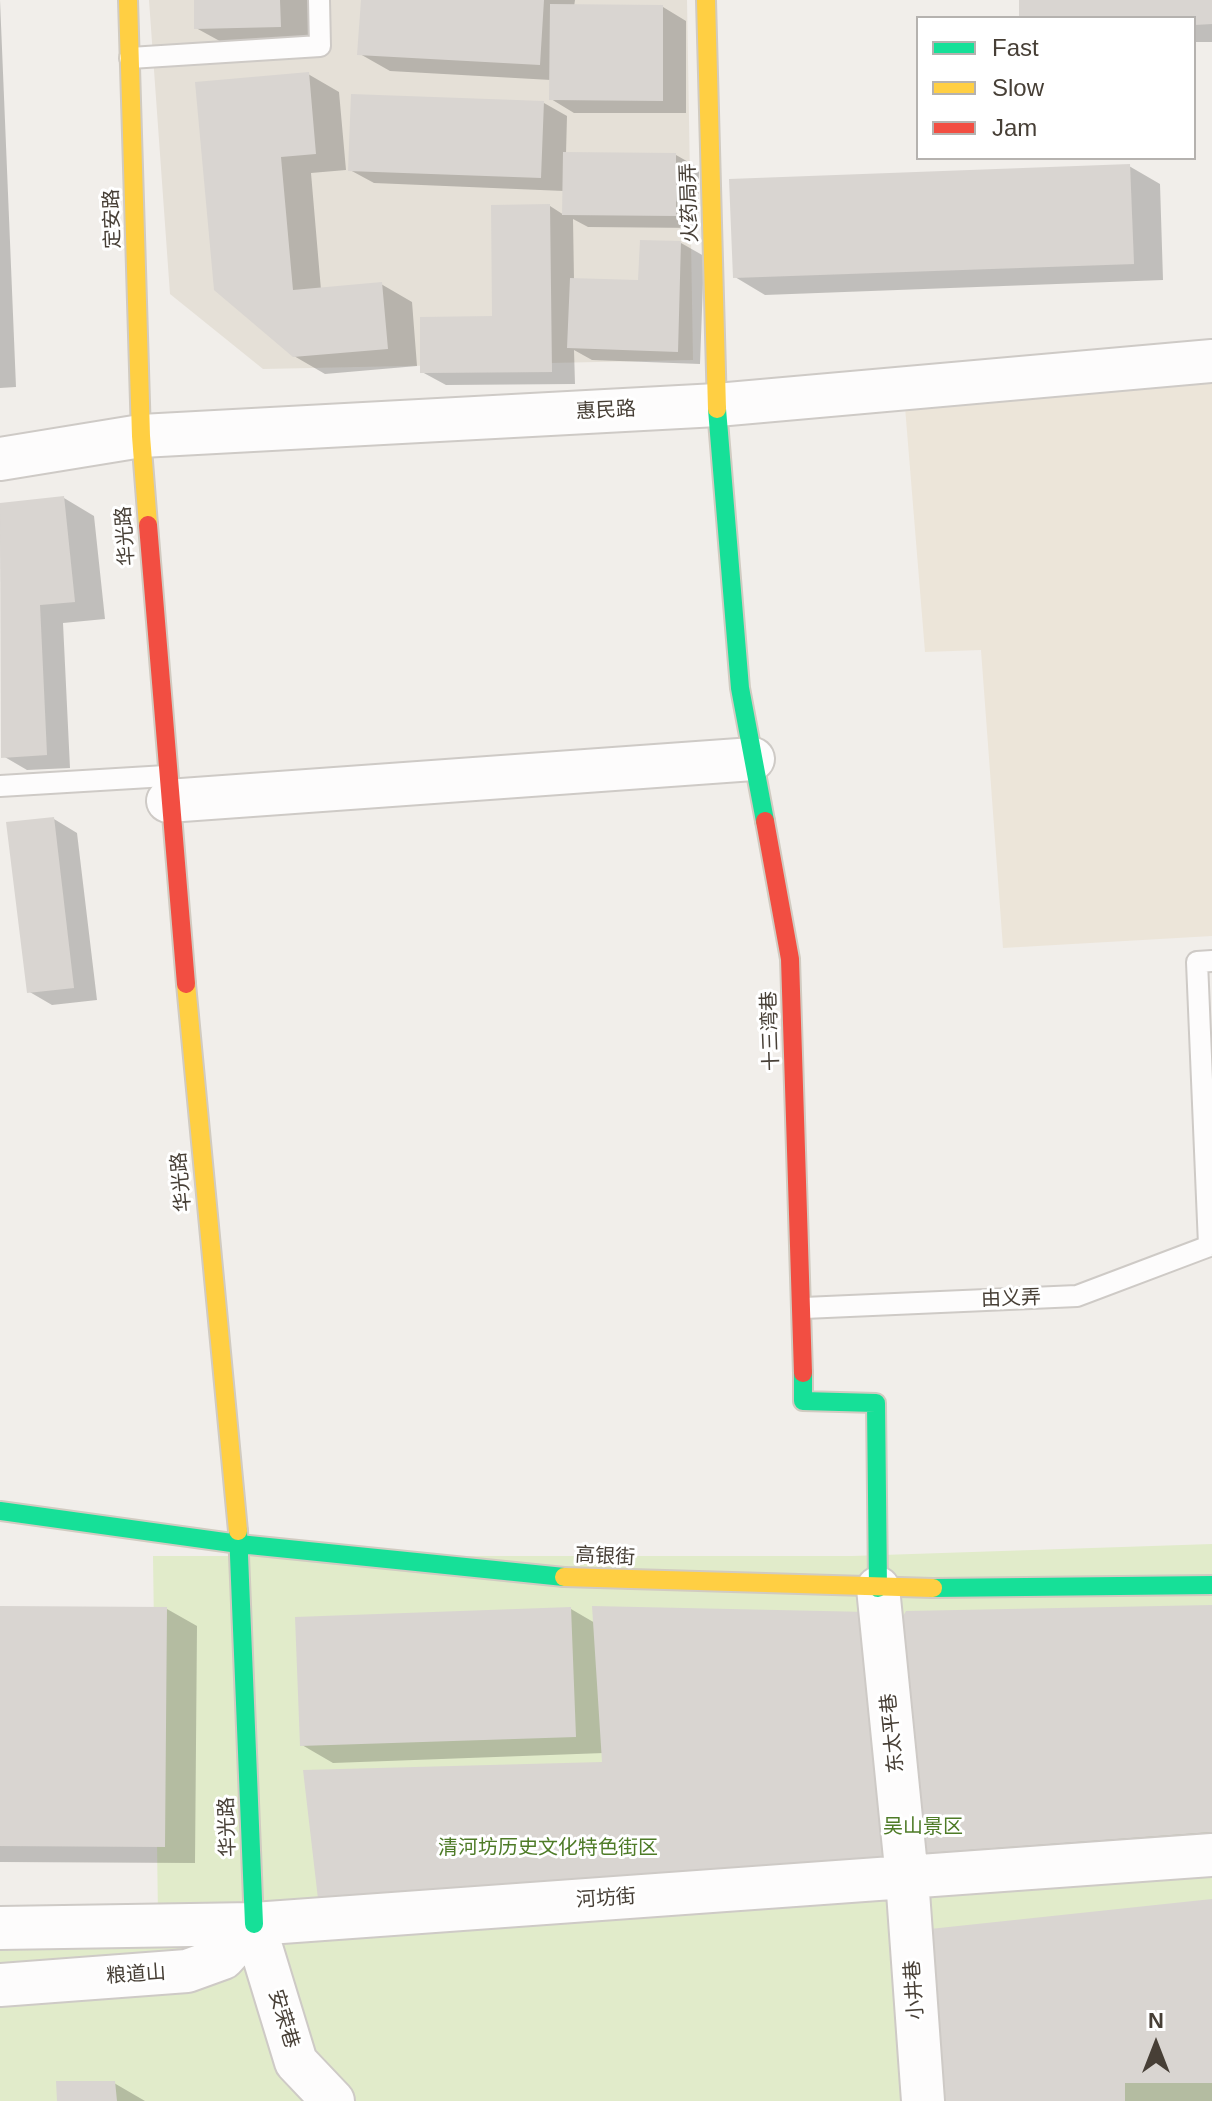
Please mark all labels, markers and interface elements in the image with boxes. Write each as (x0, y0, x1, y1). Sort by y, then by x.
legend (916, 16, 1196, 160)
text: Fast (992, 34, 1039, 61)
text: Slow (992, 74, 1044, 101)
text: Jam (992, 114, 1037, 141)
street label: 火药局弄 (677, 163, 703, 243)
street label: 定安路 (100, 189, 126, 249)
street label: 惠民路 (575, 397, 637, 425)
street label: 华光路 (112, 505, 140, 567)
street label: 十三湾巷 (758, 991, 784, 1071)
street label: 华光路 (167, 1151, 197, 1213)
street label: 由义弄 (981, 1286, 1041, 1312)
street label: 高银街 (574, 1543, 636, 1571)
street label: 东太平巷 (877, 1692, 909, 1774)
street label: 华光路 (215, 1797, 241, 1857)
park label: 吴山景区 (883, 1815, 963, 1839)
park label: 清河坊历史文化特色街区 (438, 1836, 658, 1860)
street label: 河坊街 (575, 1885, 637, 1913)
street label: 小井巷 (901, 1959, 929, 2021)
street label: 粮道山 (105, 1961, 167, 1989)
street label: 安荣巷 (263, 1987, 303, 2051)
north arrow (1116, 2005, 1196, 2085)
text: N (1148, 2008, 1164, 2033)

